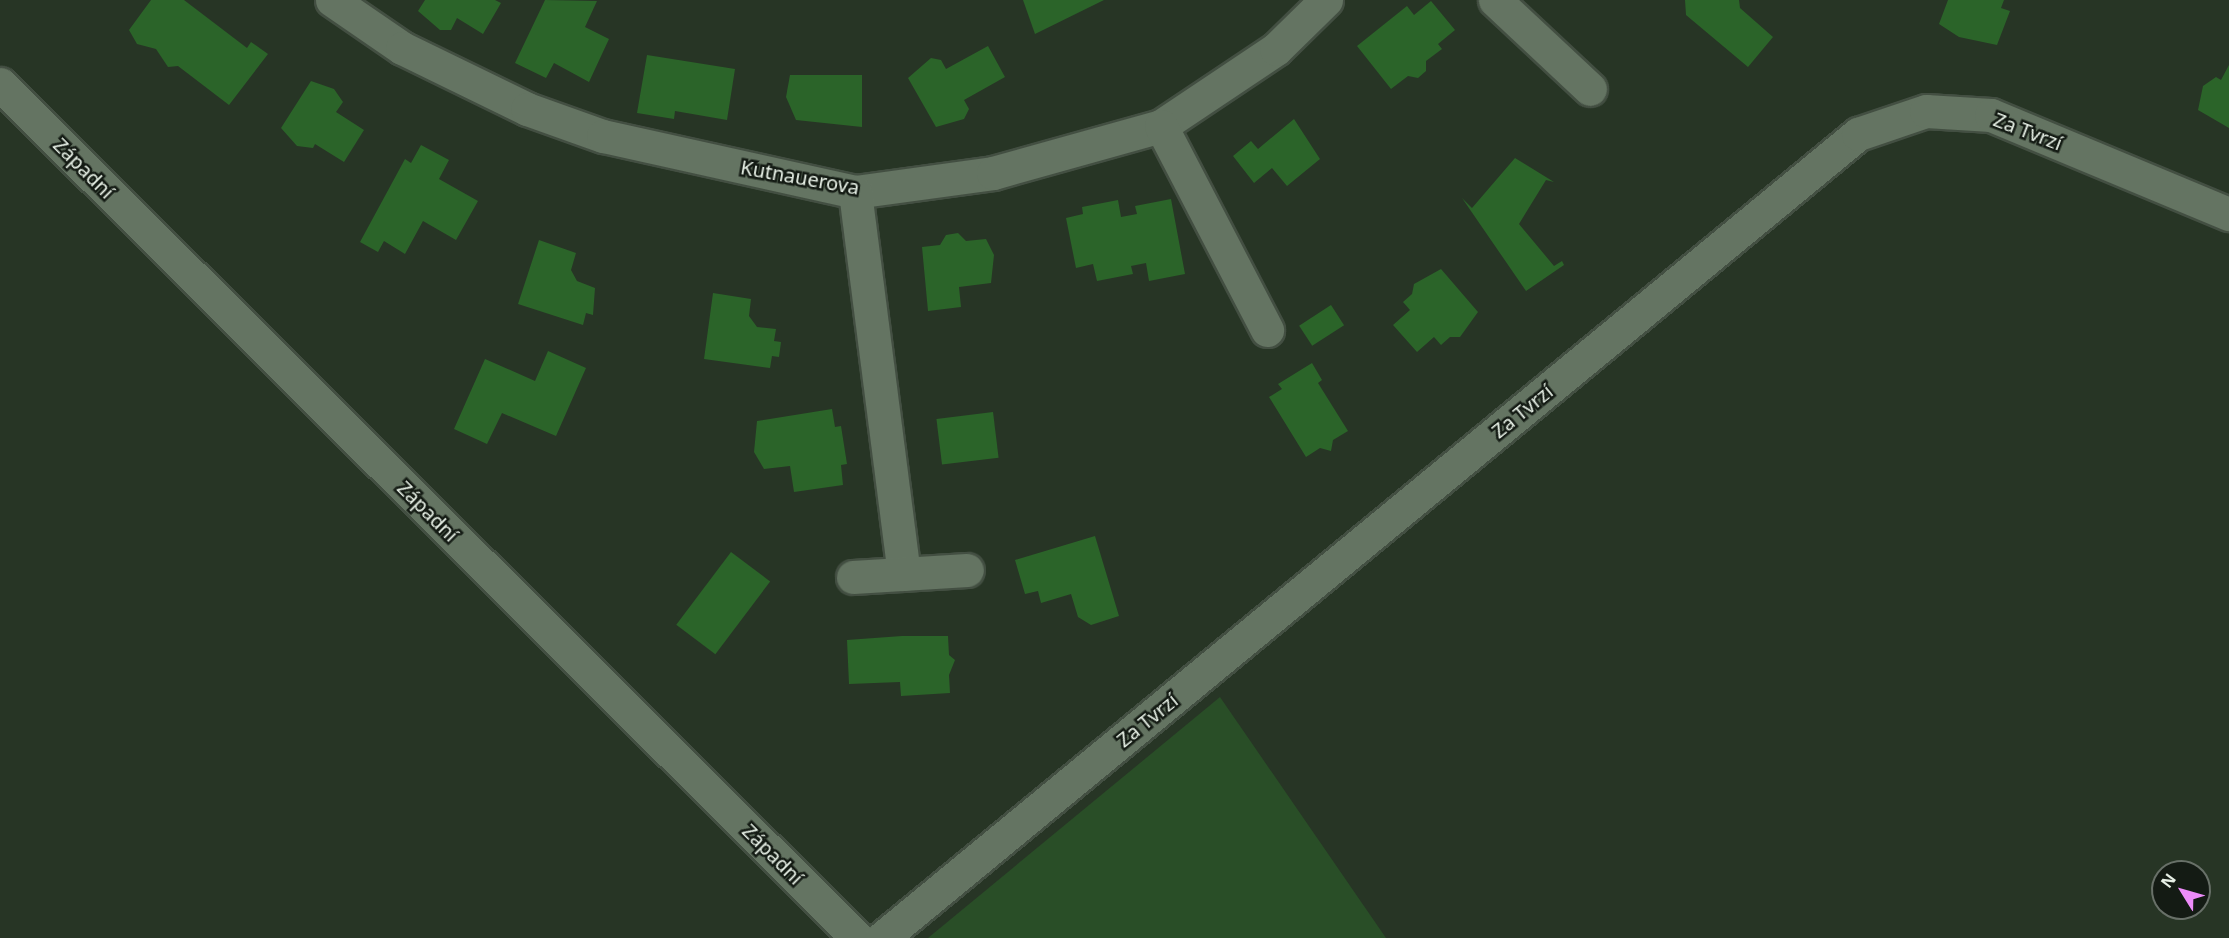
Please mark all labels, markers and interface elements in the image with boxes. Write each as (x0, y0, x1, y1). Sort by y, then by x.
street label: Za Tvrzí (1990, 107, 2066, 155)
street label: Západní (49, 133, 119, 203)
street label: Kutnauerova (739, 155, 861, 199)
street label: Za Tvrzí (1487, 379, 1557, 443)
street label: Západní (393, 476, 463, 546)
street label: Za Tvrzí (1112, 688, 1182, 752)
street label: Západní (738, 819, 808, 889)
north arrow (2151, 860, 2211, 920)
text: N (2156, 869, 2181, 892)

